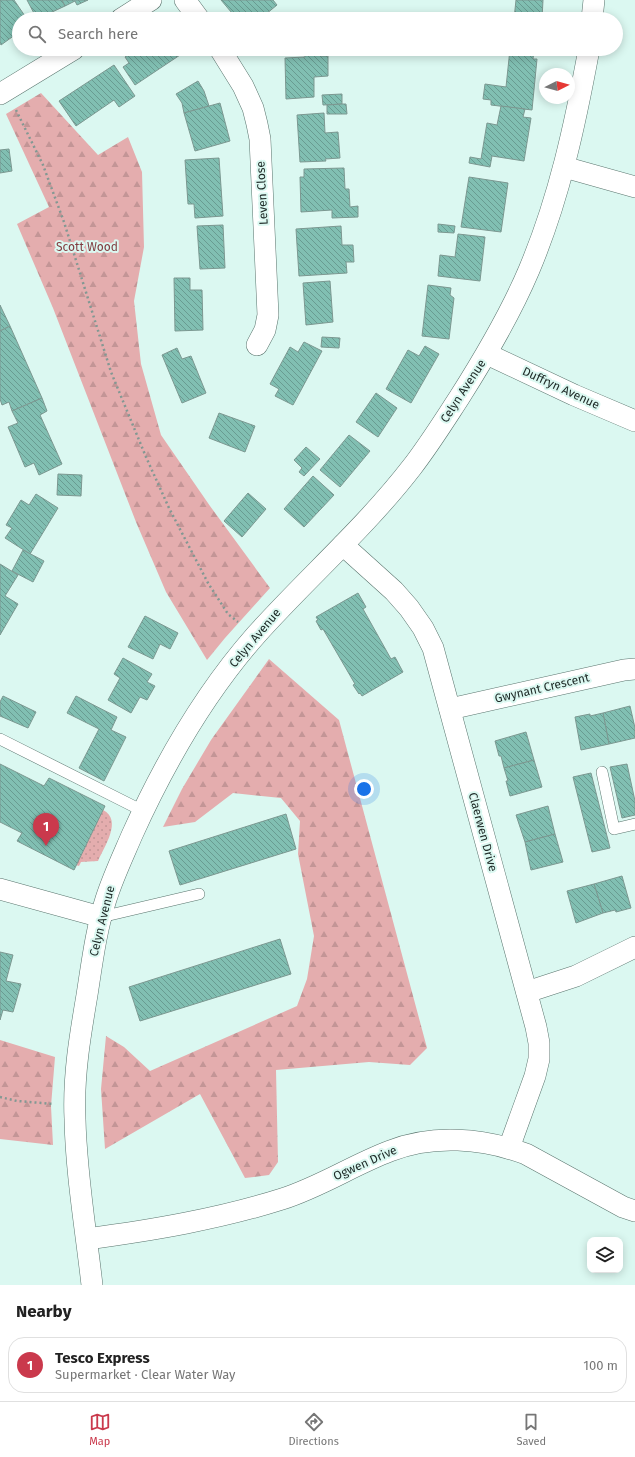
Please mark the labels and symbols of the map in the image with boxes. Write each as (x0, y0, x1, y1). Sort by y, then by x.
north arrow (539, 68, 575, 104)
street label: Leven Close (253, 161, 271, 225)
park label: Scott Wood (56, 240, 118, 254)
street label: Celyn Avenue (437, 357, 489, 425)
street label: Duffryn Avenue (520, 364, 602, 412)
street label: Celyn Avenue (226, 606, 284, 670)
street label: Gwynant Crescent (493, 670, 591, 706)
your location (354, 779, 374, 799)
street label: Claerwen Drive (466, 791, 500, 873)
pin: 1 (33, 813, 59, 846)
street label: Celyn Avenue (86, 884, 118, 958)
street label: Ogwen Drive (331, 1143, 399, 1183)

